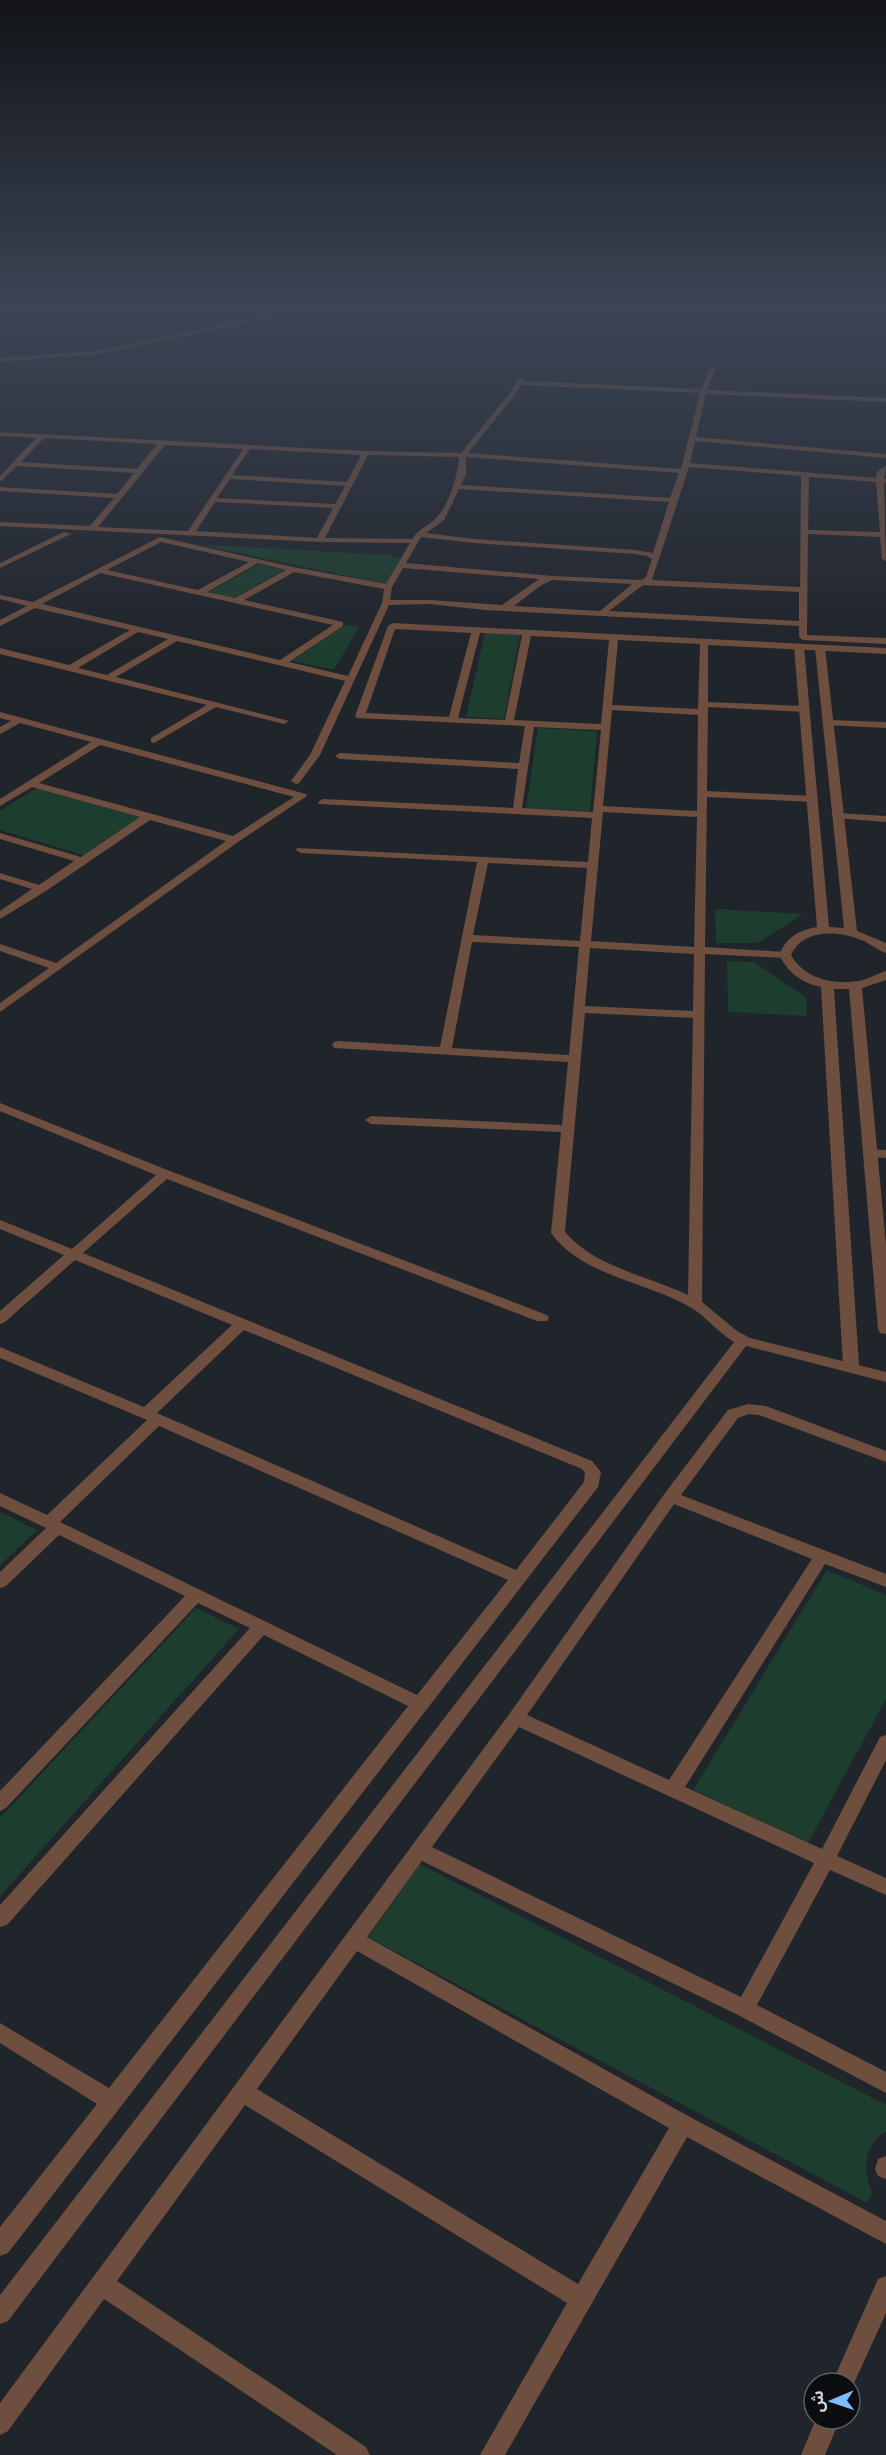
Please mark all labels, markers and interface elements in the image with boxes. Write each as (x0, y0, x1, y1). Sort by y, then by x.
north arrow (802, 2371, 862, 2431)
text: ش (806, 2390, 828, 2413)

